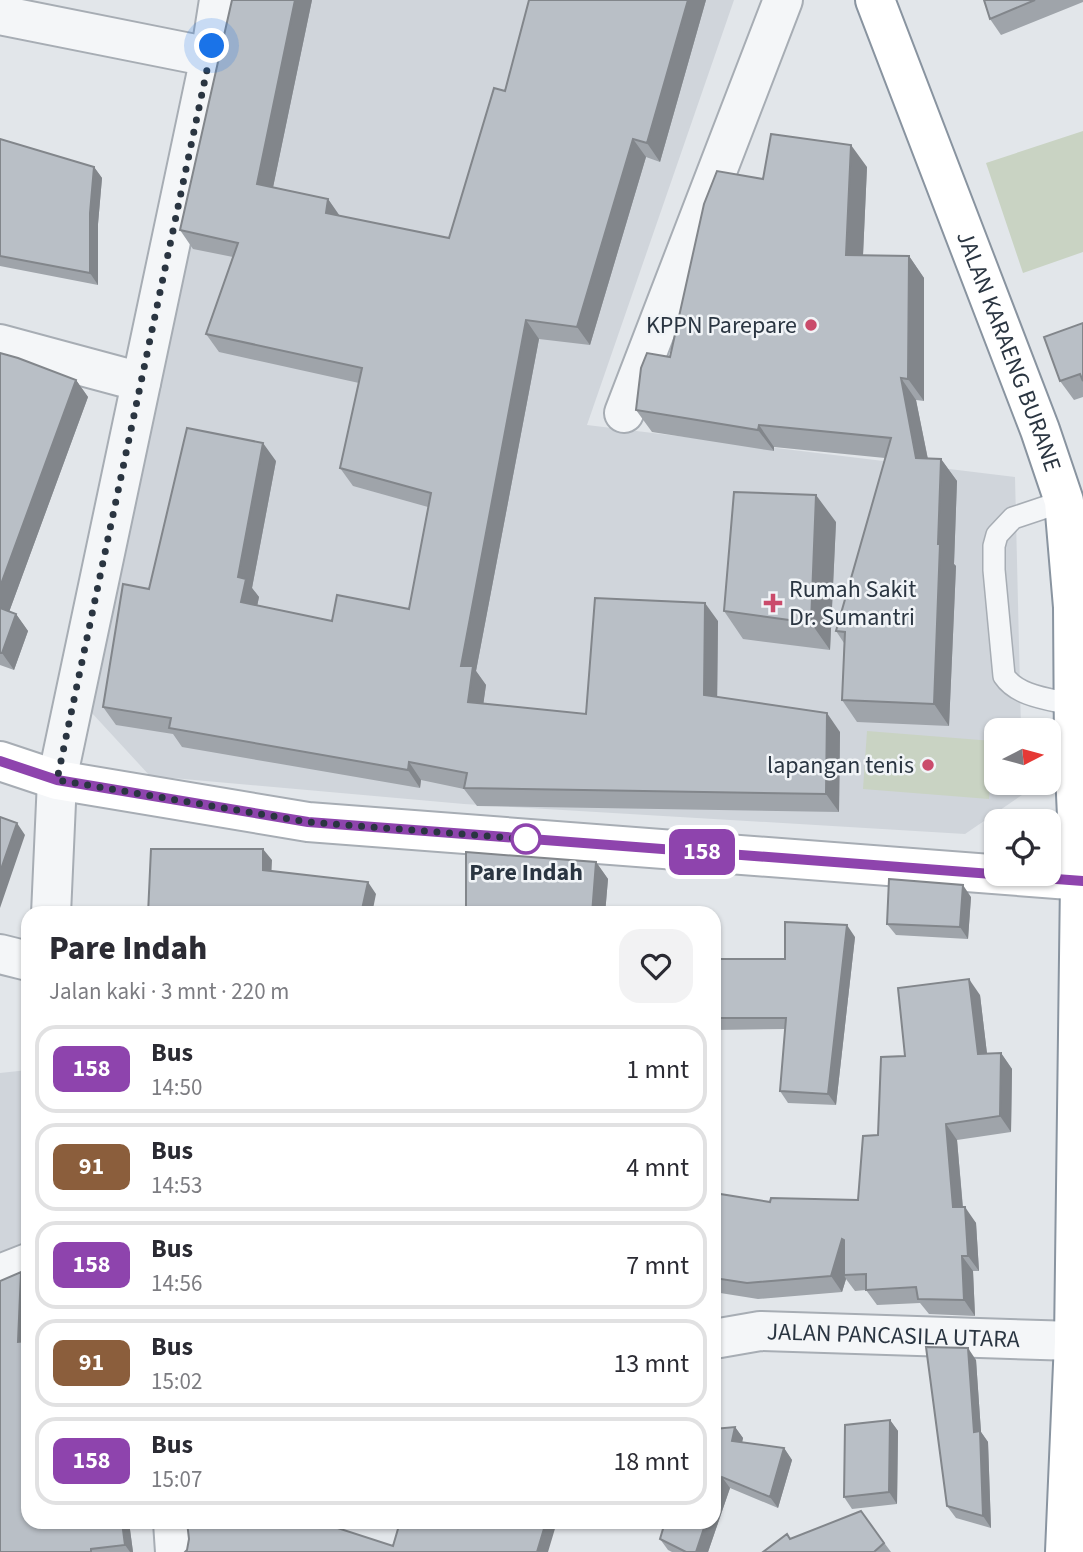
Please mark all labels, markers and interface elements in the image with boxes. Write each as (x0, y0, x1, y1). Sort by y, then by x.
your location (194, 28, 229, 63)
street label: JALAN KARAENG BURANE (947, 226, 1070, 477)
place label: KPPN Parepare (646, 308, 797, 343)
marker: KPPN Parepare (803, 317, 819, 333)
place label: Rumah Sakit Dr. Sumantri (789, 572, 916, 635)
marker: Rumah Sakit Dr. Sumantri (763, 593, 783, 613)
north arrow (984, 718, 1060, 794)
map controls (984, 718, 1061, 886)
place label: lapangan tenis (767, 748, 914, 783)
marker: lapangan tenis (920, 757, 936, 773)
button: locate (984, 809, 1061, 886)
marker: Pare Indah (511, 824, 541, 854)
line badge: 158 (662, 829, 742, 875)
text: 158 (683, 834, 721, 869)
place label: Pare Indah (469, 855, 583, 890)
text: Pare Indah (49, 925, 207, 972)
button: heart (619, 929, 693, 1003)
text: Jalan kaki · 3 mnt · 220 m (49, 975, 289, 1008)
text: Bus (151, 1034, 193, 1071)
text: 158 (72, 1051, 111, 1086)
text: 1 mnt (626, 1051, 689, 1088)
text: 14:50 (151, 1071, 202, 1104)
text: Bus (151, 1132, 193, 1169)
text: 91 (79, 1149, 104, 1184)
text: 4 mnt (626, 1149, 689, 1186)
text: 14:53 (151, 1169, 202, 1202)
text: Bus (151, 1230, 193, 1267)
text: 158 (72, 1247, 111, 1282)
text: 7 mnt (626, 1247, 689, 1284)
text: 14:56 (151, 1267, 202, 1300)
street label: JALAN PANCASILA UTARA (766, 1314, 1020, 1357)
text: Bus (151, 1328, 193, 1365)
text: 91 (79, 1345, 104, 1380)
text: 13 mnt (613, 1345, 689, 1382)
text: 15:02 (151, 1365, 202, 1398)
text: Bus (151, 1426, 193, 1463)
text: 158 (72, 1443, 111, 1478)
text: 18 mnt (613, 1443, 689, 1480)
text: 15:07 (151, 1463, 202, 1496)

